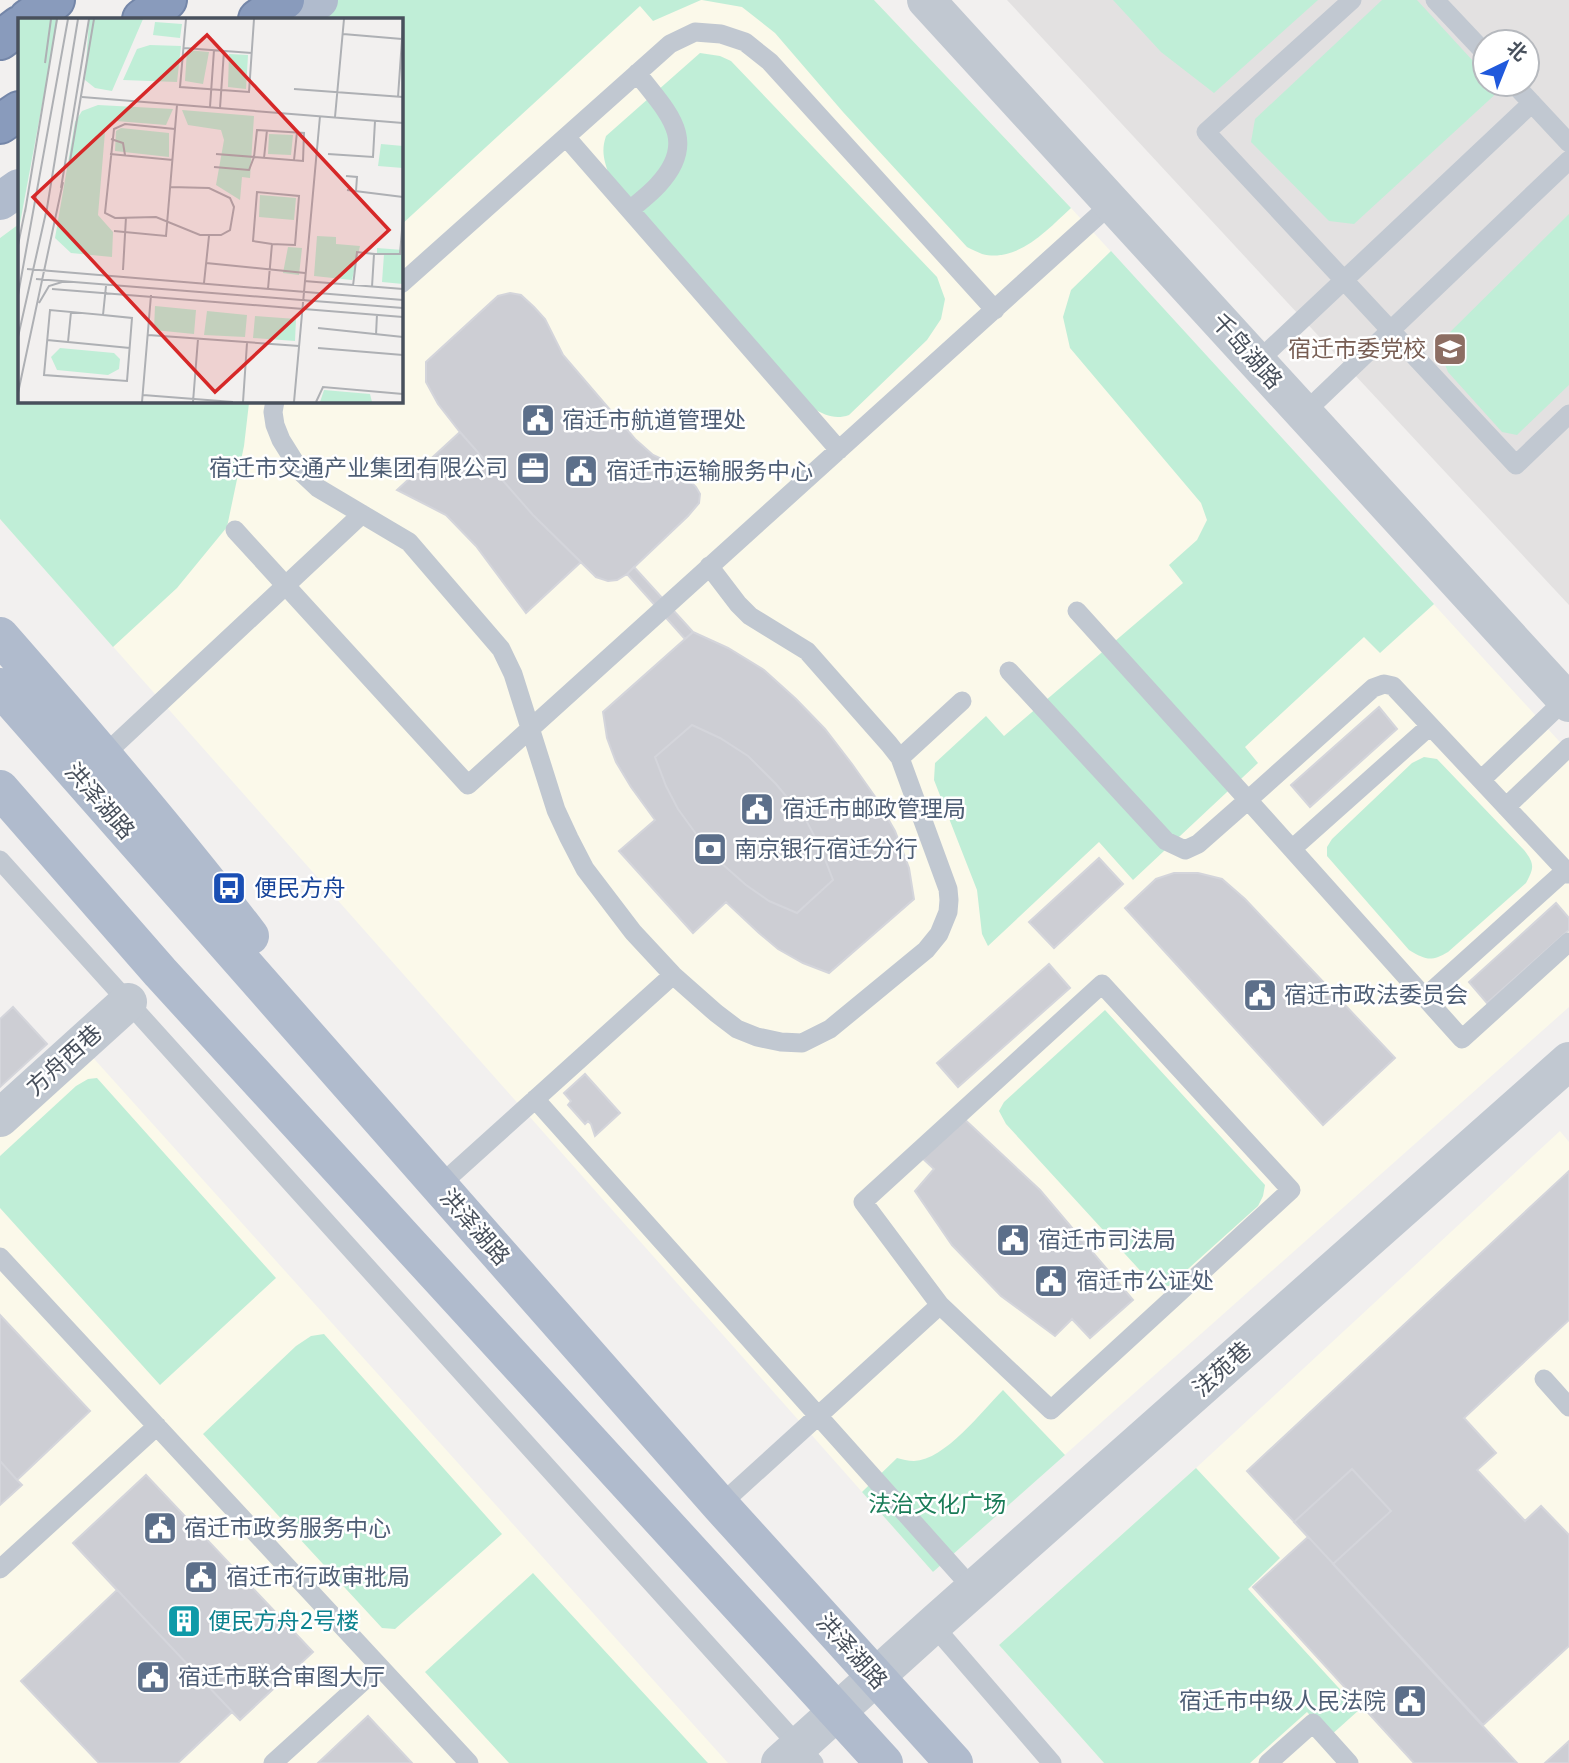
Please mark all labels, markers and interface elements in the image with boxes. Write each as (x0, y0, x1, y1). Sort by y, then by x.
inset map (18, 18, 402, 402)
north arrow (1471, 28, 1541, 98)
text: 北 (1502, 35, 1533, 67)
street label: 千岛湖路 (1205, 305, 1290, 395)
school or university icon: 宿迁市委党校 (1431, 330, 1469, 368)
place label: 宿迁市委党校 (1288, 332, 1426, 364)
public building icon: 宿迁市航道管理处 (519, 401, 557, 439)
place label: 宿迁市航道管理处 (562, 403, 746, 435)
office icon: 宿迁市交通产业集团有限公司 (514, 449, 552, 487)
place label: 宿迁市交通产业集团有限公司 (209, 451, 508, 483)
public building icon: 宿迁市运输服务中心 (562, 452, 600, 490)
place label: 宿迁市运输服务中心 (606, 454, 813, 486)
street label: 洪泽湖路 (59, 755, 143, 846)
public building icon: 宿迁市邮政管理局 (738, 790, 776, 828)
place label: 宿迁市邮政管理局 (782, 792, 966, 824)
bank icon: 南京银行宿迁分行 (691, 830, 729, 868)
place label: 南京银行宿迁分行 (734, 832, 918, 864)
bus stop icon: 便民方舟 (210, 869, 248, 907)
place label: 便民方舟 (254, 871, 346, 903)
public building icon: 宿迁市政法委员会 (1241, 976, 1279, 1014)
place label: 宿迁市政法委员会 (1284, 978, 1468, 1010)
street label: 方舟西巷 (18, 1017, 108, 1102)
street label: 洪泽湖路 (434, 1181, 518, 1272)
public building icon: 宿迁市司法局 (994, 1221, 1032, 1259)
place label: 宿迁市司法局 (1038, 1223, 1176, 1255)
public building icon: 宿迁市公证处 (1032, 1262, 1070, 1300)
place label: 宿迁市公证处 (1076, 1264, 1214, 1296)
street label: 法苑巷 (1185, 1333, 1258, 1403)
park label: 法治文化广场 (868, 1487, 1006, 1519)
public building icon: 宿迁市政务服务中心 (141, 1509, 179, 1547)
place label: 宿迁市政务服务中心 (184, 1511, 391, 1543)
public building icon: 宿迁市行政审批局 (182, 1558, 220, 1596)
place label: 宿迁市行政审批局 (226, 1560, 410, 1592)
building icon: 便民方舟2号楼 (165, 1602, 203, 1640)
place label: 便民方舟2号楼 (208, 1604, 359, 1636)
street label: 洪泽湖路 (810, 1605, 895, 1695)
public building icon: 宿迁市联合审图大厅 (134, 1658, 172, 1696)
place label: 宿迁市联合审图大厅 (178, 1660, 385, 1692)
public building icon: 宿迁市中级人民法院 (1391, 1682, 1429, 1720)
place label: 宿迁市中级人民法院 (1179, 1684, 1386, 1716)

